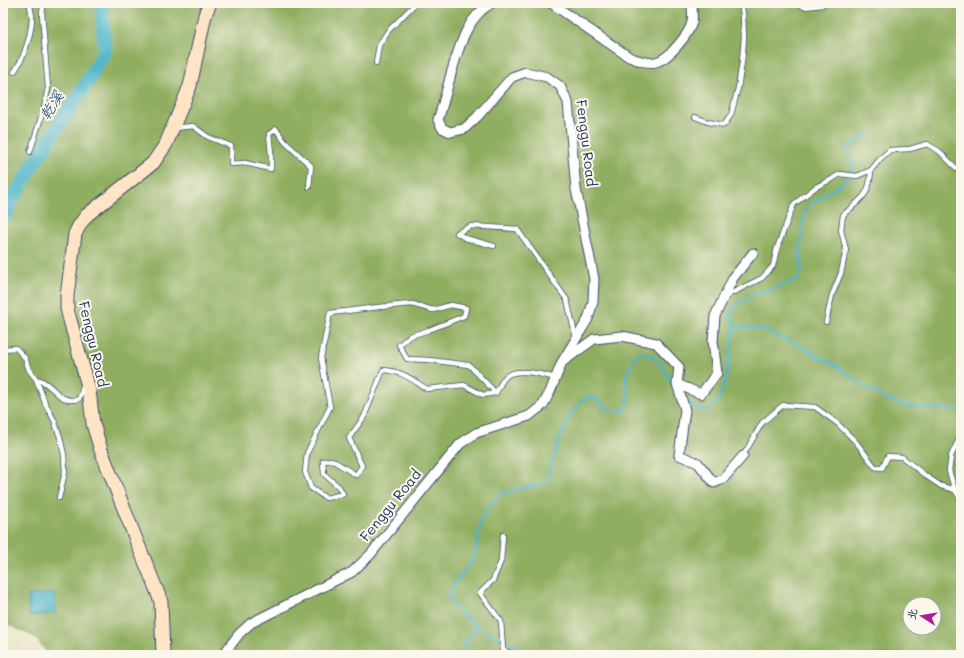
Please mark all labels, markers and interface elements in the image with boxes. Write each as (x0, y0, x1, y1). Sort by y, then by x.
water label: 乾溪 (35, 86, 68, 123)
street label: Fenggu Road (572, 98, 602, 188)
street label: Fenggu Road (75, 299, 113, 389)
street label: Fenggu Road (355, 465, 425, 545)
north arrow (902, 596, 942, 636)
text: 北 (903, 607, 920, 621)

